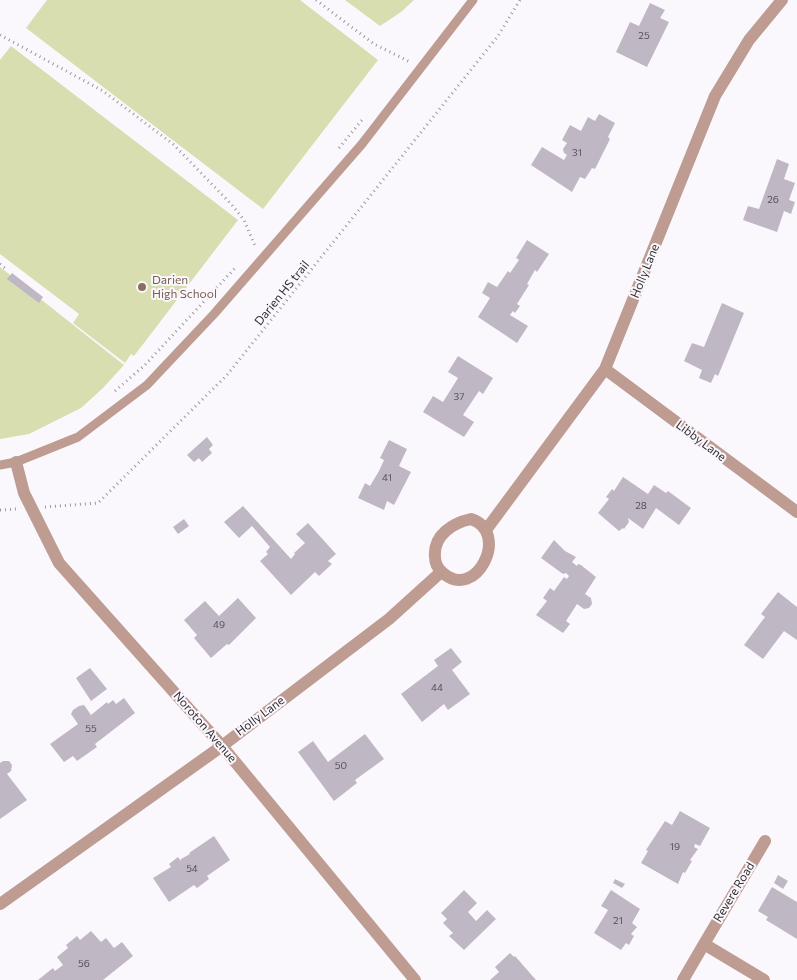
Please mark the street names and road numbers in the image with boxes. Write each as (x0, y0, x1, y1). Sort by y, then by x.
street label: Holly Lane (628, 242, 662, 300)
street label: Darien HS trail (252, 258, 312, 328)
street label: Libby Lane (673, 418, 729, 464)
street label: Noroton Avenue (170, 689, 240, 765)
street label: Holly Lane (233, 693, 287, 739)
street label: Revere Road (710, 859, 758, 925)

